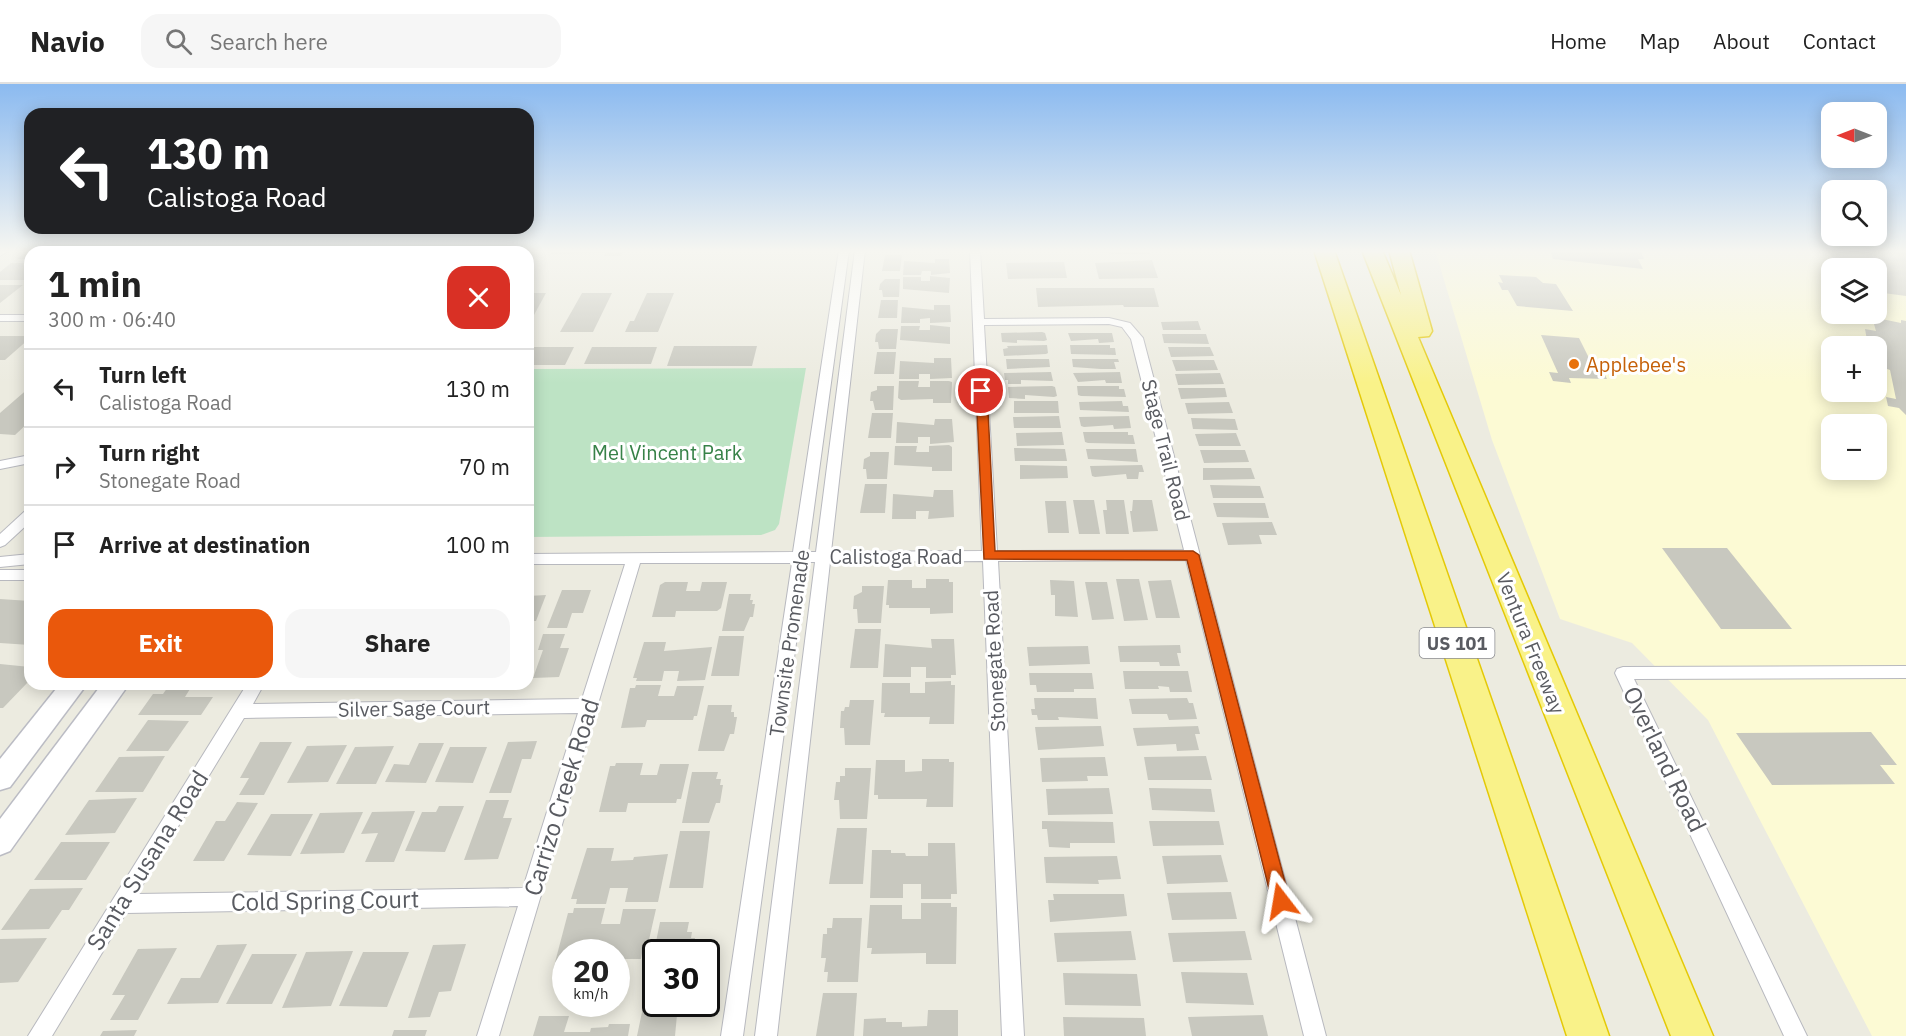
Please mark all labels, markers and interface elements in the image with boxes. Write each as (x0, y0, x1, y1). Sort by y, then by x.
search box (141, 14, 561, 68)
text: Navio (30, 23, 105, 60)
icon: search (162, 25, 195, 58)
text: Search here (210, 27, 328, 56)
text: Home (1550, 27, 1607, 55)
text: Map (1640, 27, 1680, 55)
text: About (1713, 27, 1770, 55)
text: Contact (1803, 27, 1876, 55)
north arrow (1821, 102, 1887, 168)
map controls (1821, 102, 1887, 480)
text: 130 m (147, 126, 270, 181)
icon: left (48, 132, 126, 210)
text: Calistoga Road (147, 179, 327, 214)
button: search (1821, 180, 1887, 246)
button: layers (1821, 258, 1887, 324)
text: 1 min (48, 260, 142, 307)
button: close (447, 266, 510, 329)
text: 300 m · 06:40 (48, 306, 176, 333)
button: + (1821, 336, 1887, 402)
place label: Applebee's (1586, 351, 1686, 378)
marker: Applebee's (1567, 357, 1581, 371)
text: Turn left (99, 360, 187, 389)
pin (955, 365, 1006, 416)
icon: left (48, 372, 81, 405)
text: 130 m (446, 374, 510, 403)
icon: arrive (964, 374, 997, 407)
street label: Stage Trail Road (1135, 376, 1197, 524)
text: Calistoga Road (99, 389, 232, 416)
button: − (1821, 414, 1887, 480)
text: Turn right (99, 438, 200, 467)
park label: Mel Vincent Park (592, 439, 743, 466)
icon: right (48, 450, 81, 483)
text: 70 m (459, 452, 510, 481)
text: Stonegate Road (99, 467, 241, 494)
icon: arrive (48, 528, 81, 561)
text: Arrive at destination (99, 530, 310, 559)
text: 100 m (446, 530, 510, 559)
street label: Calistoga Road (829, 543, 963, 570)
street label: Townsite Promenade (762, 548, 816, 738)
street label: Ventura Freeway (1490, 568, 1572, 718)
street label: Stonegate Road (977, 589, 1011, 733)
button: Exit (48, 609, 273, 678)
button: Share (285, 609, 510, 678)
road number: US 101 (1420, 628, 1494, 658)
street label: Overland Road (1616, 681, 1714, 837)
street label: Silver Sage Court (338, 693, 490, 723)
street label: Carrizo Creek Road (516, 694, 606, 900)
street label: Santa Susana Road (79, 764, 215, 956)
position arrow (1249, 869, 1313, 933)
street label: Cold Spring Court (231, 882, 419, 918)
speed limit sign: 30 (642, 939, 720, 1017)
text: 20 (573, 951, 609, 990)
text: km/h (573, 984, 609, 1003)

